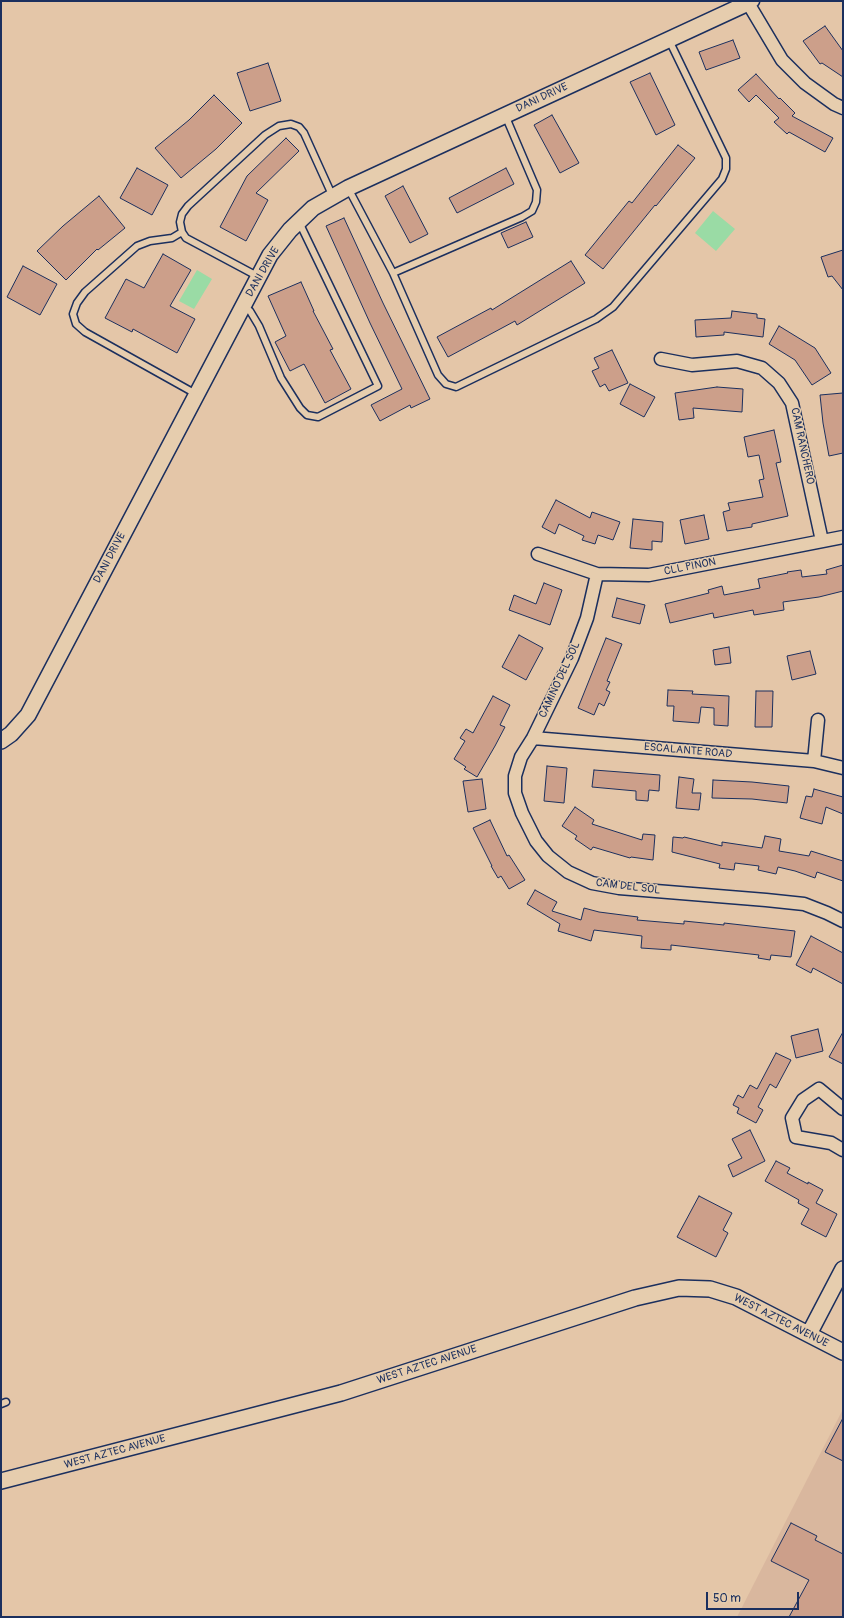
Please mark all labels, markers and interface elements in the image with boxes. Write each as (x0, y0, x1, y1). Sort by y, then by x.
street label: DANI DRIVE (514, 80, 570, 116)
street label: DANI DRIVE (243, 245, 283, 299)
street label: CAM RANCHERO (787, 406, 817, 486)
street label: DANI DRIVE (91, 530, 129, 586)
street label: CLL PINON (663, 556, 717, 578)
street label: CAMINO DEL SOL (537, 640, 583, 720)
street label: ESCALANTE ROAD (643, 741, 733, 761)
street label: CAM DEL SOL (595, 876, 661, 898)
street label: WEST AZTEC AVENUE (732, 1291, 830, 1351)
street label: WEST AZTEC AVENUE (375, 1343, 479, 1387)
street label: WEST AZTEC AVENUE (63, 1432, 167, 1472)
scale bar (708, 1584, 801, 1610)
text: 50 m (713, 1591, 741, 1606)

